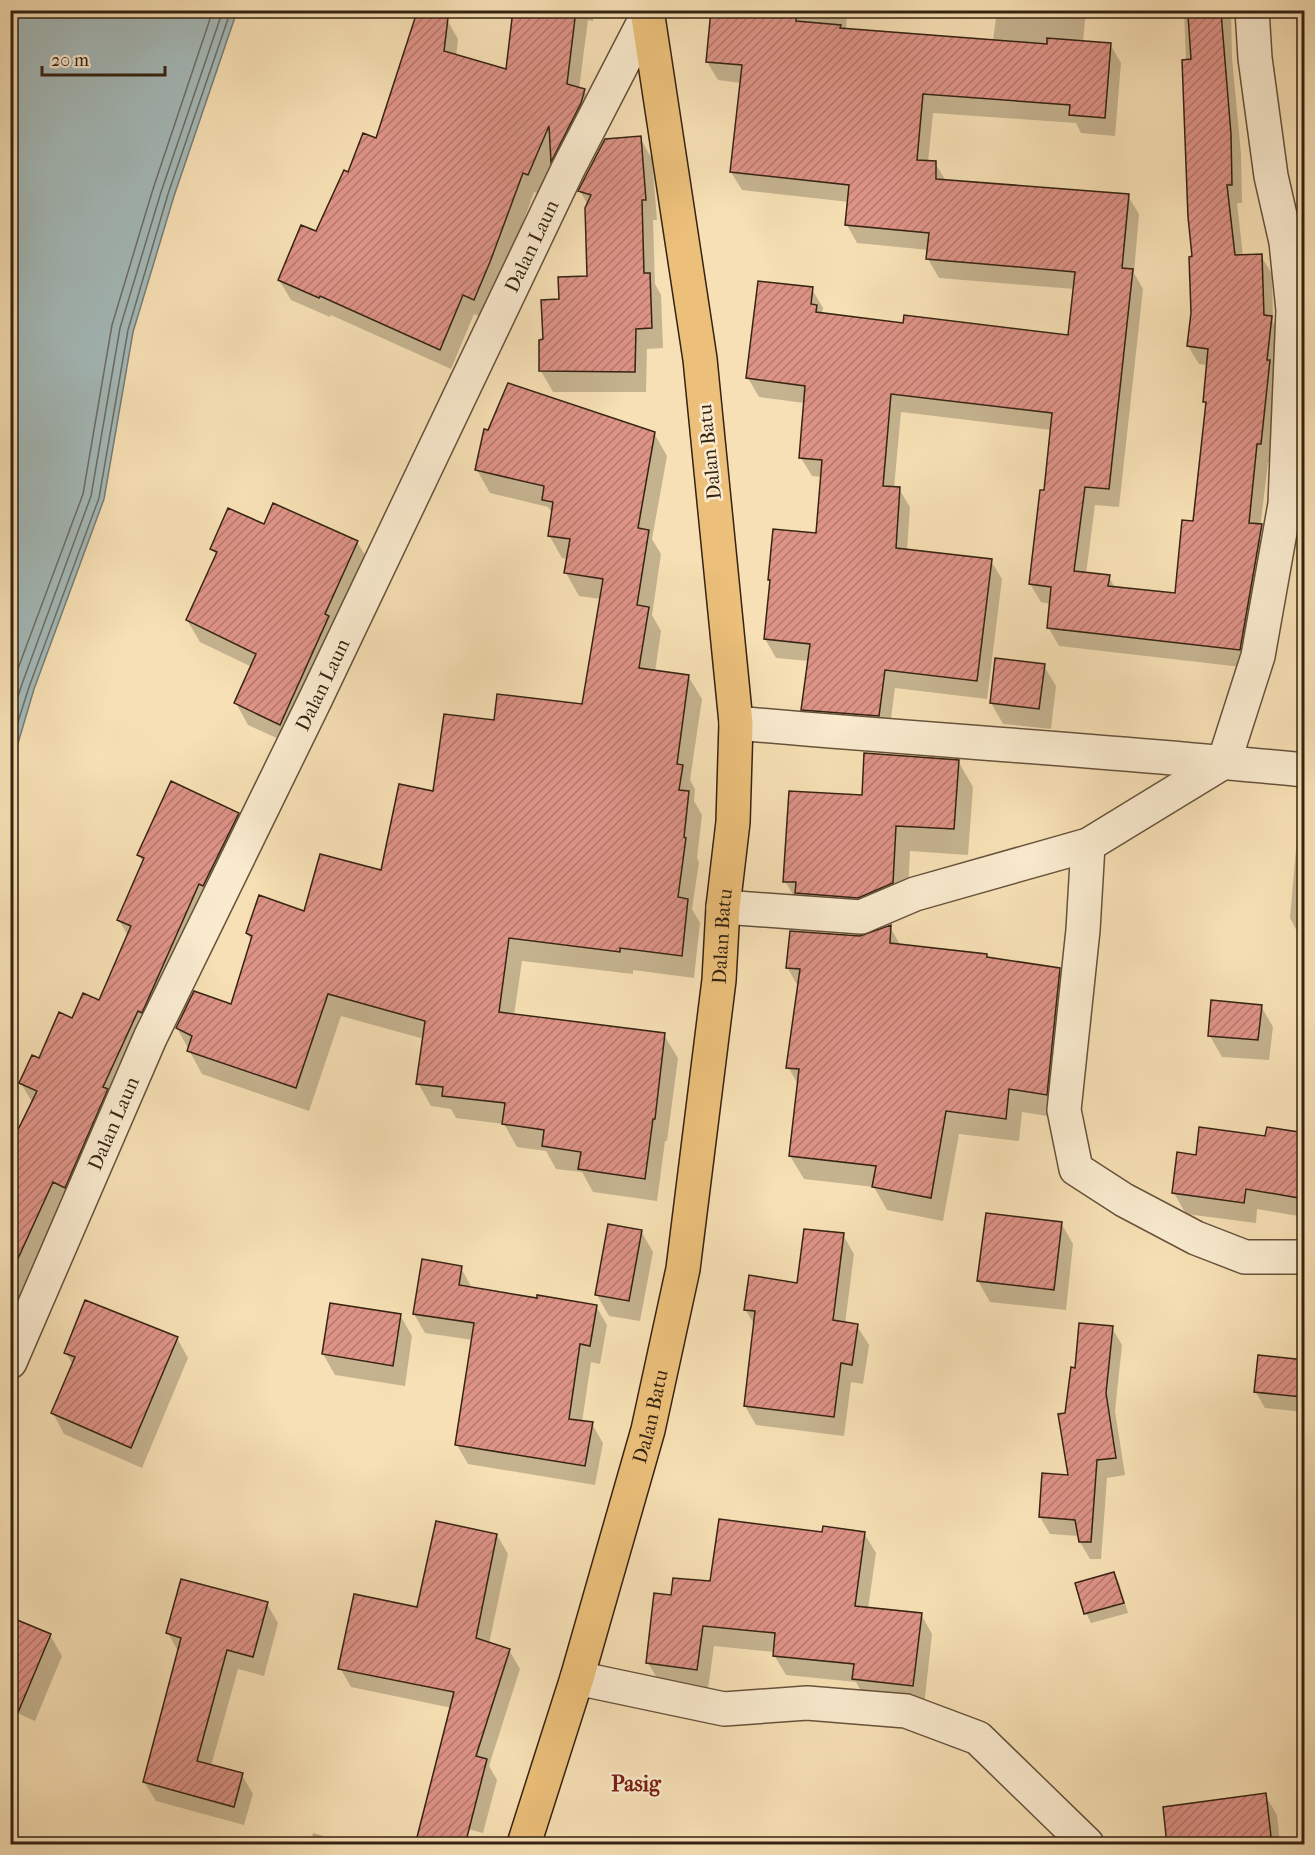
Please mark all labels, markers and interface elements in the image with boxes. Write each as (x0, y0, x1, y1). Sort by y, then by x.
scale bar (42, 39, 165, 77)
text: 20 m (51, 50, 89, 71)
street label: Dalan Laun (500, 196, 564, 296)
street label: Dalan Batu (693, 402, 726, 501)
street label: Dalan Laun (291, 635, 355, 735)
street label: Dalan Batu (708, 887, 737, 985)
street label: Dalan Laun (83, 1073, 144, 1174)
street label: Dalan Batu (628, 1367, 673, 1466)
district label: Pasig (611, 1771, 662, 1797)

